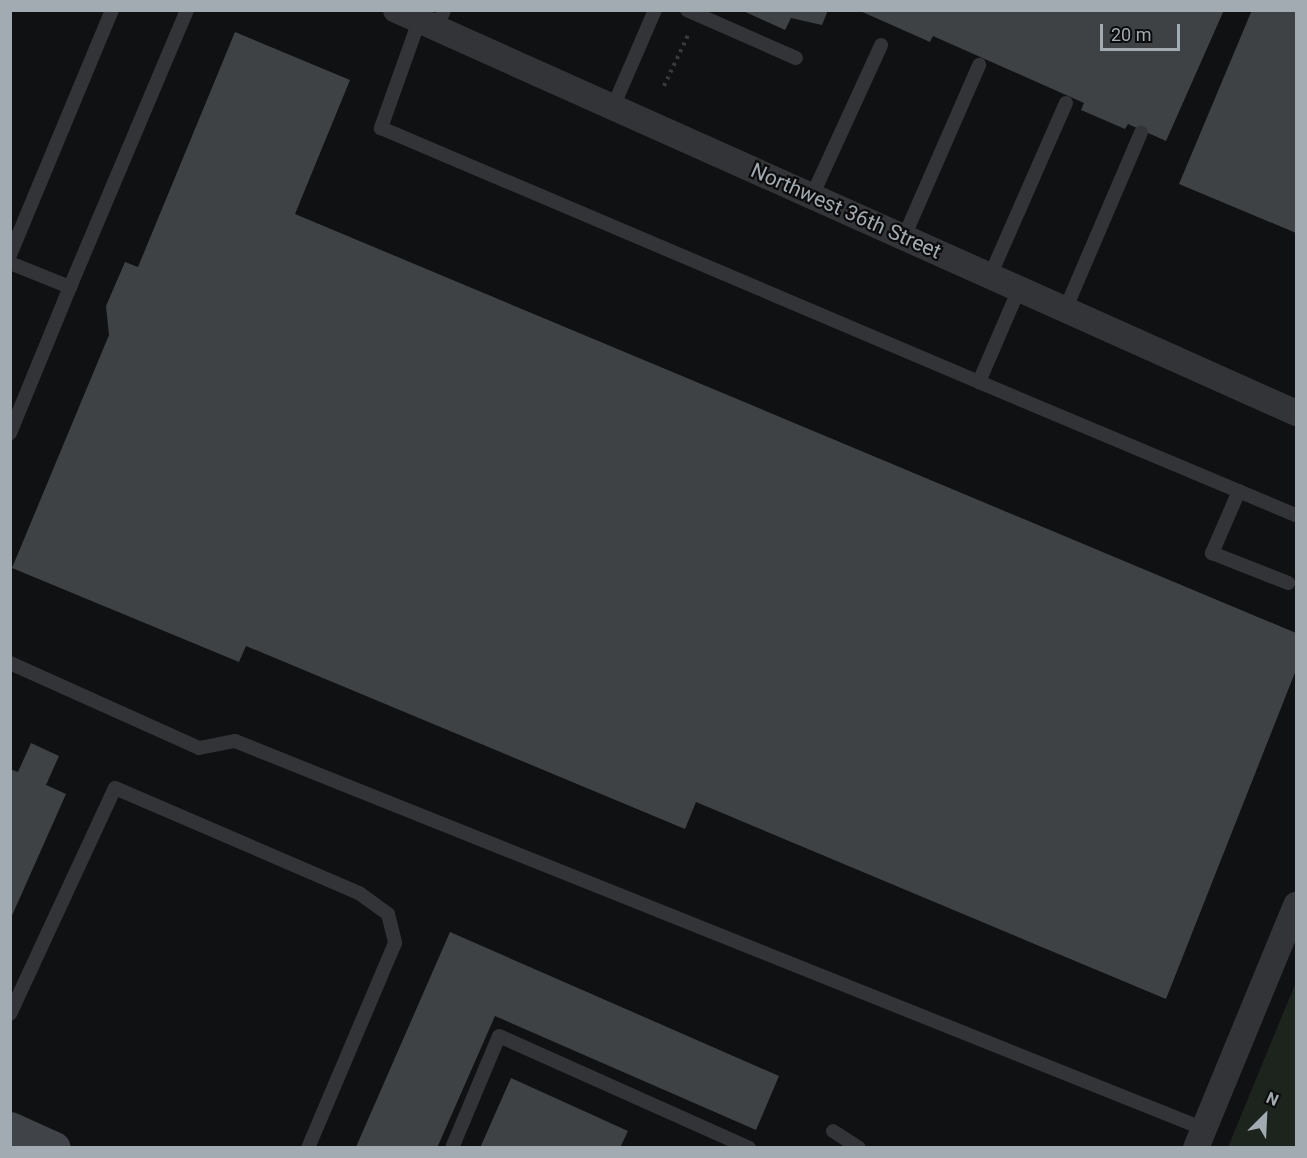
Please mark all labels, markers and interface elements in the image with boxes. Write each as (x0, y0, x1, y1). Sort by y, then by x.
scale bar (1103, 12, 1182, 50)
text: 20 m (1111, 24, 1151, 45)
street label: Northwest 36th Street (747, 158, 945, 264)
north arrow (1235, 1086, 1295, 1146)
text: N (1263, 1088, 1282, 1110)

